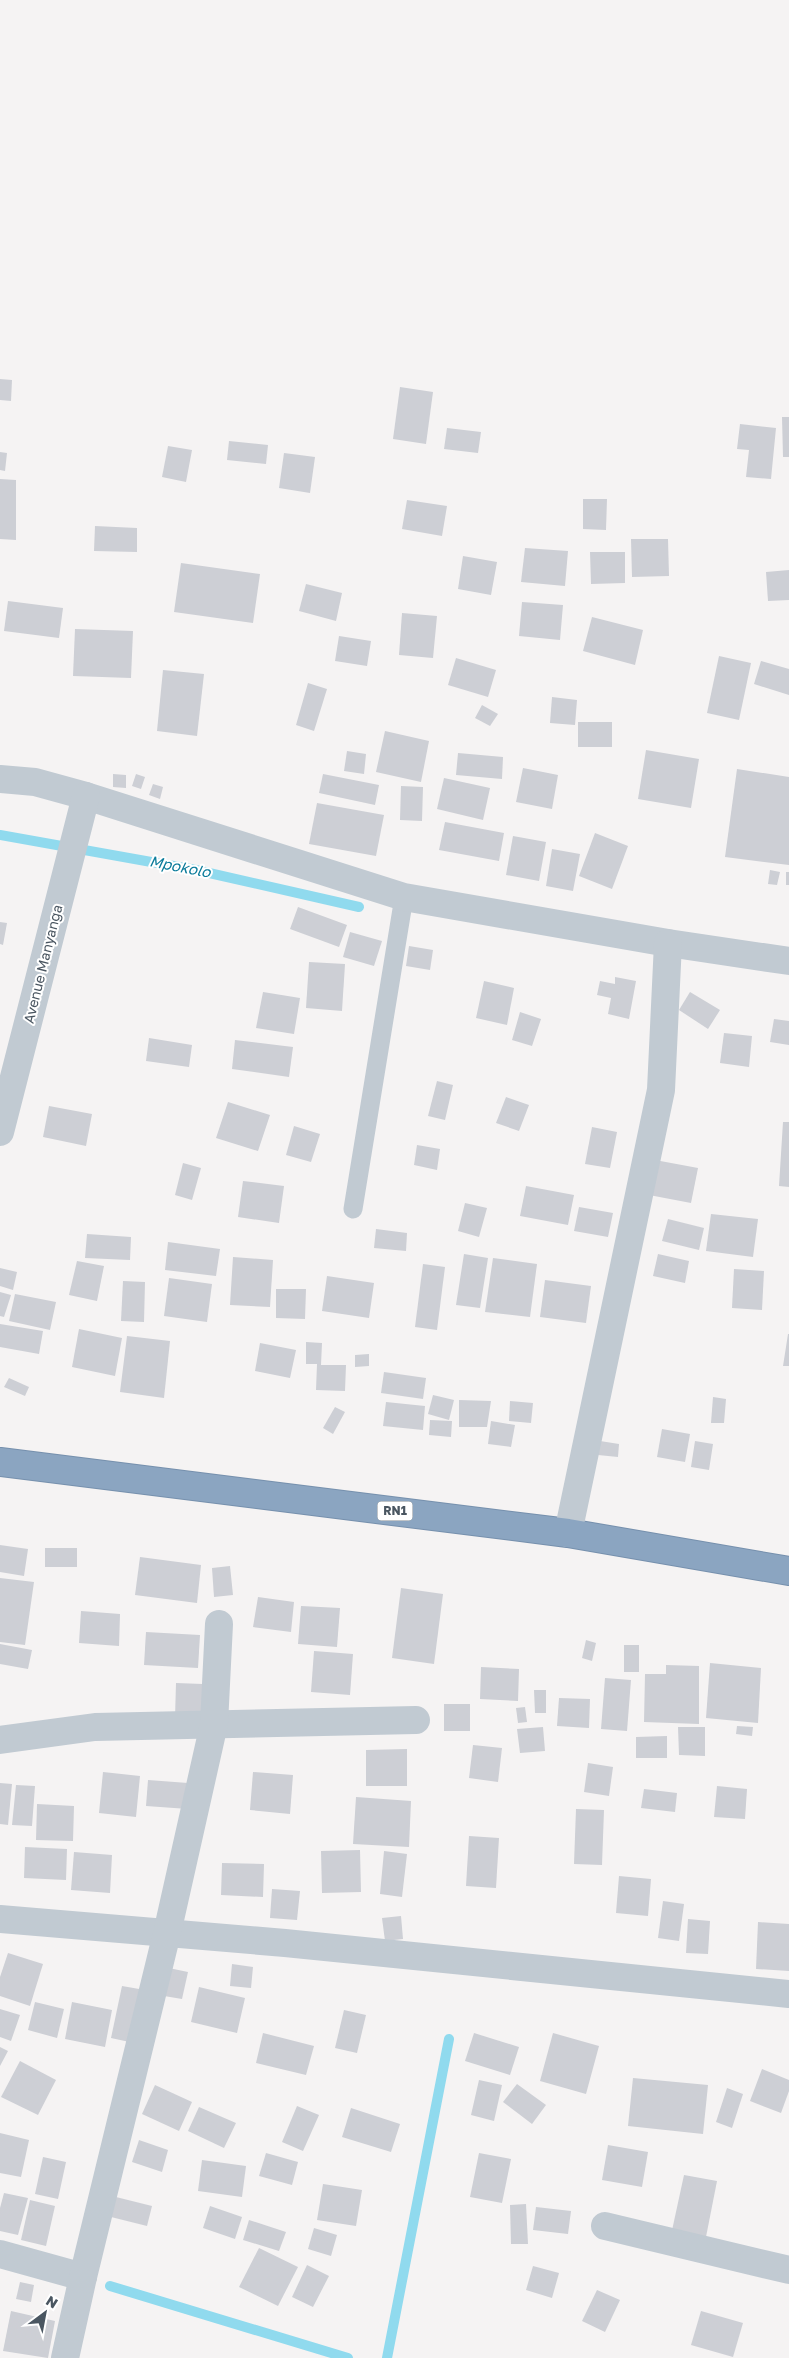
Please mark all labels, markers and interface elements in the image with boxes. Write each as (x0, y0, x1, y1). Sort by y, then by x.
water label: Mpokolo (148, 851, 213, 881)
street label: Avenue Manyanga (20, 903, 65, 1025)
road number: RN1 (378, 1502, 412, 1520)
north arrow (20, 2288, 70, 2338)
text: N (43, 2292, 61, 2312)

